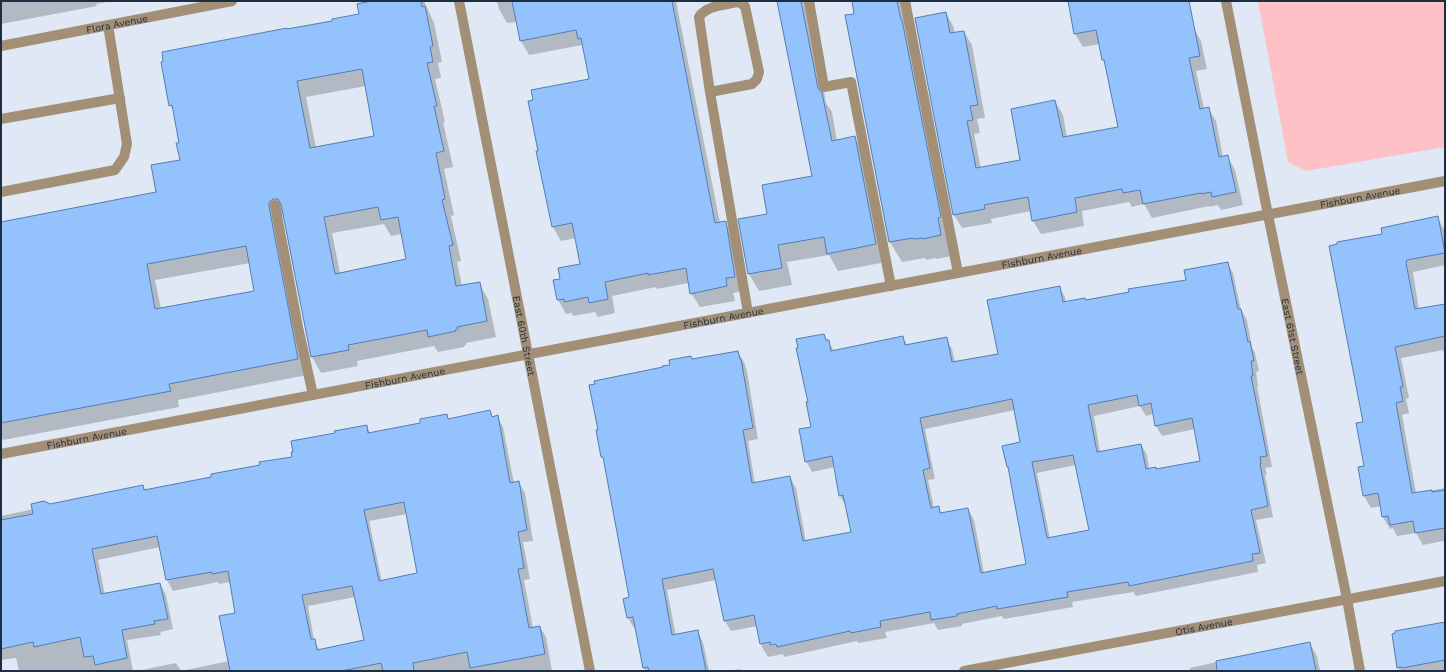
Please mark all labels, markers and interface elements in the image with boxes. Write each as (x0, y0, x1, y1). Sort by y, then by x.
street label: Flora Avenue (85, 12, 149, 35)
street label: Fishburn Avenue (1319, 185, 1401, 211)
street label: Fishburn Avenue (1001, 245, 1083, 271)
street label: East 60th Street (511, 295, 537, 377)
street label: East 61st Street (1279, 297, 1306, 377)
street label: Fishburn Avenue (682, 305, 765, 331)
street label: Fishburn Avenue (364, 365, 446, 391)
street label: Fishburn Avenue (46, 425, 128, 451)
street label: Otis Avenue (1174, 616, 1234, 637)

